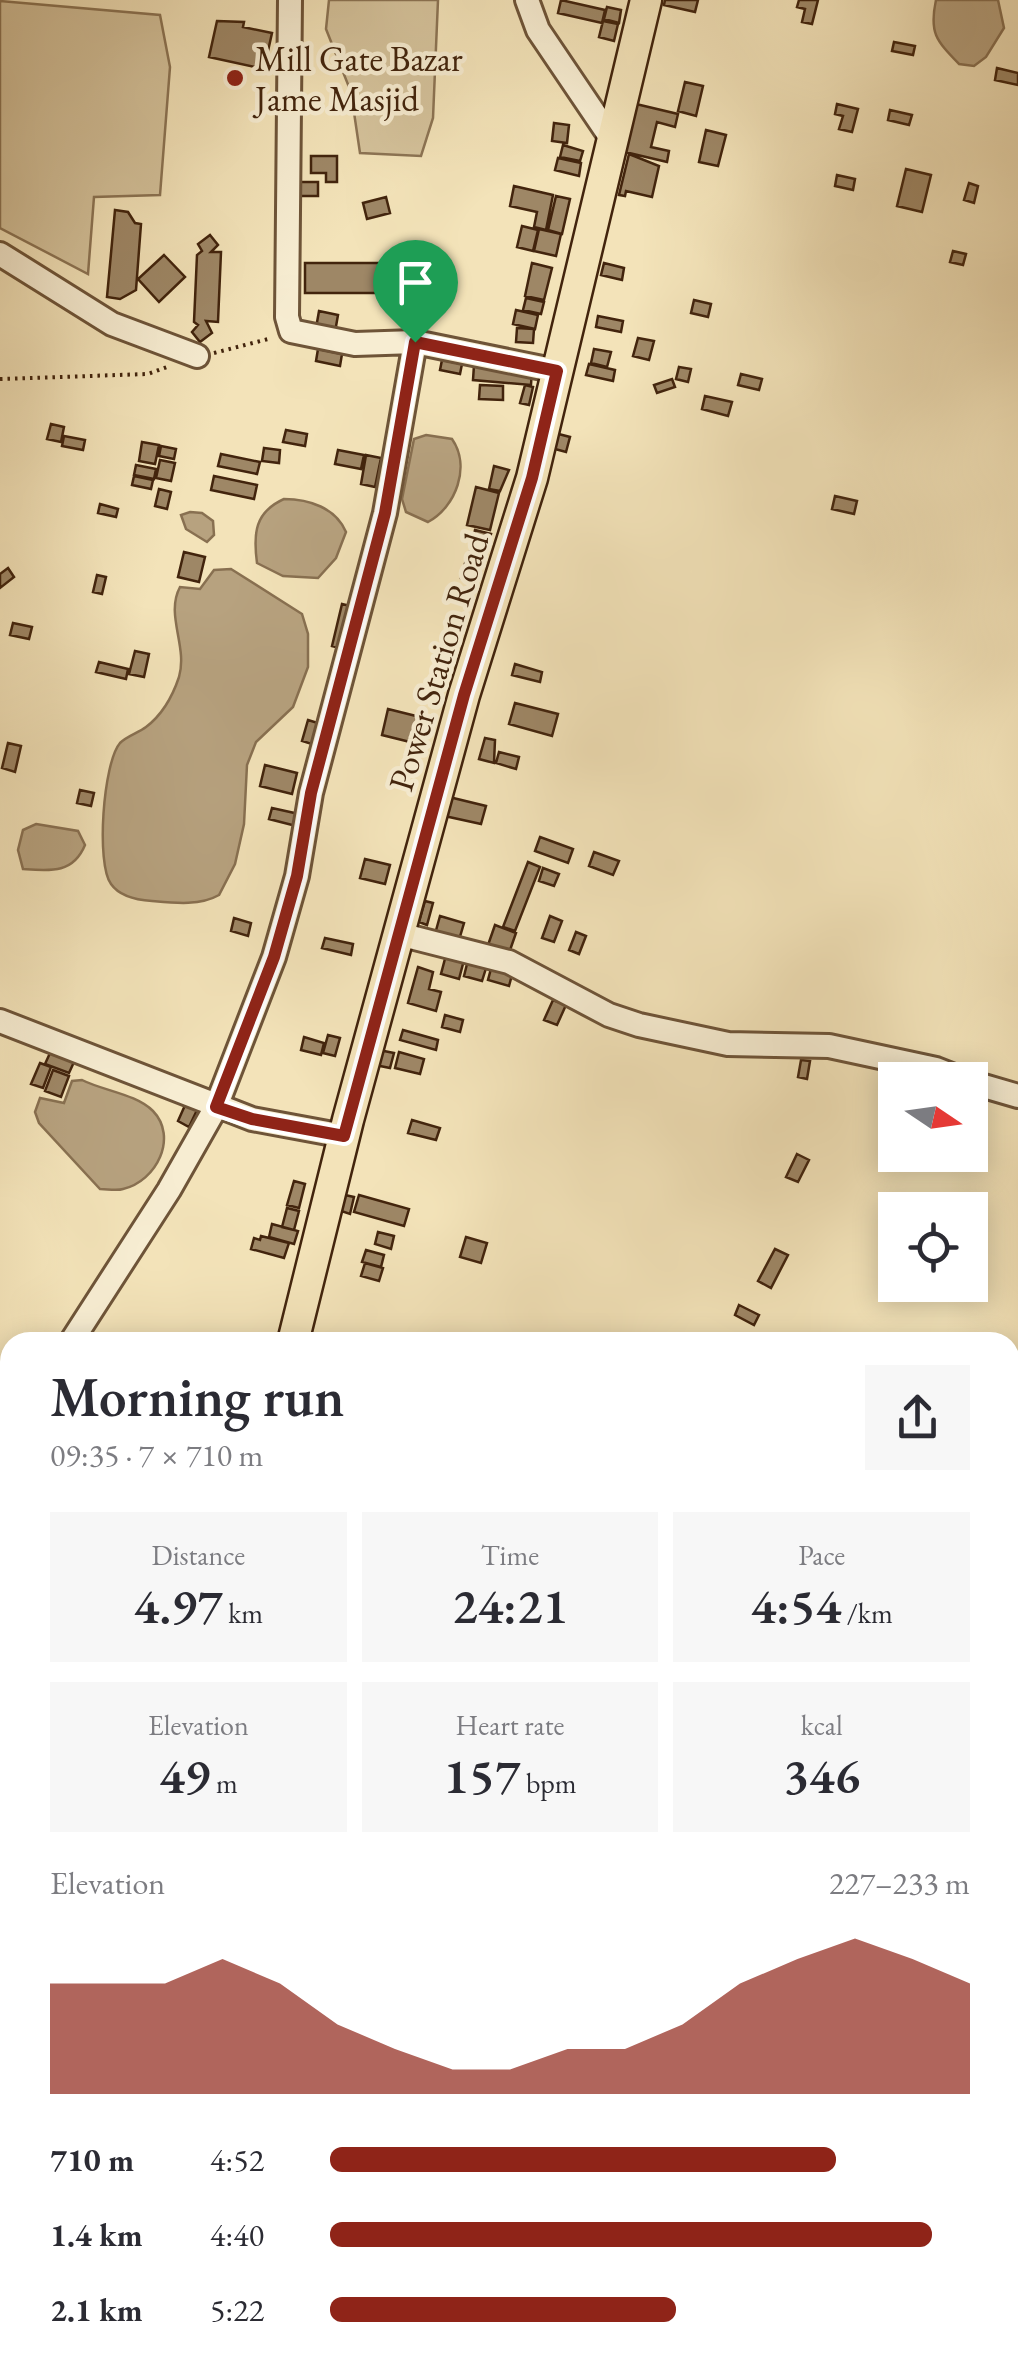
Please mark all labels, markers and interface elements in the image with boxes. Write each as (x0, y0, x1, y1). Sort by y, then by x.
place label: Mill Gate Bazar Jame Masjid (252, 36, 463, 121)
marker: Mill Gate Bazar Jame Masjid (224, 67, 246, 89)
pin (373, 240, 458, 343)
icon: arrive (388, 255, 443, 310)
street label: Power Station Road (377, 528, 499, 796)
north arrow (878, 1062, 988, 1172)
map controls (878, 1062, 988, 1302)
button: locate (878, 1192, 988, 1302)
text: Morning run (50, 1361, 344, 1432)
button: share (865, 1365, 970, 1470)
text: 09:35 · 7 × 710 m (50, 1434, 263, 1476)
text: Distance (152, 1537, 245, 1573)
text: Time (481, 1537, 539, 1573)
text: Pace (798, 1537, 845, 1573)
text: 4.97 (134, 1573, 223, 1638)
text: 24:21 (452, 1573, 568, 1638)
text: 4:54 (751, 1573, 841, 1638)
text: km (223, 1595, 263, 1631)
text: /km (841, 1595, 893, 1631)
text: Elevation (148, 1707, 249, 1743)
text: Heart rate (456, 1707, 564, 1743)
text: kcal (801, 1707, 843, 1743)
text: 49 (159, 1743, 210, 1808)
text: 157 (443, 1743, 520, 1808)
text: 346 (783, 1743, 860, 1808)
text: m (210, 1765, 238, 1801)
text: bpm (520, 1765, 577, 1801)
text: Elevation (50, 1862, 165, 1904)
text: 227–233 m (829, 1862, 970, 1904)
text: 710 m (50, 2139, 134, 2181)
text: 4:52 (210, 2139, 264, 2181)
text: 1.4 km (50, 2214, 143, 2256)
text: 4:40 (210, 2214, 264, 2256)
text: 2.1 km (50, 2289, 143, 2331)
text: 5:22 (210, 2289, 264, 2331)

